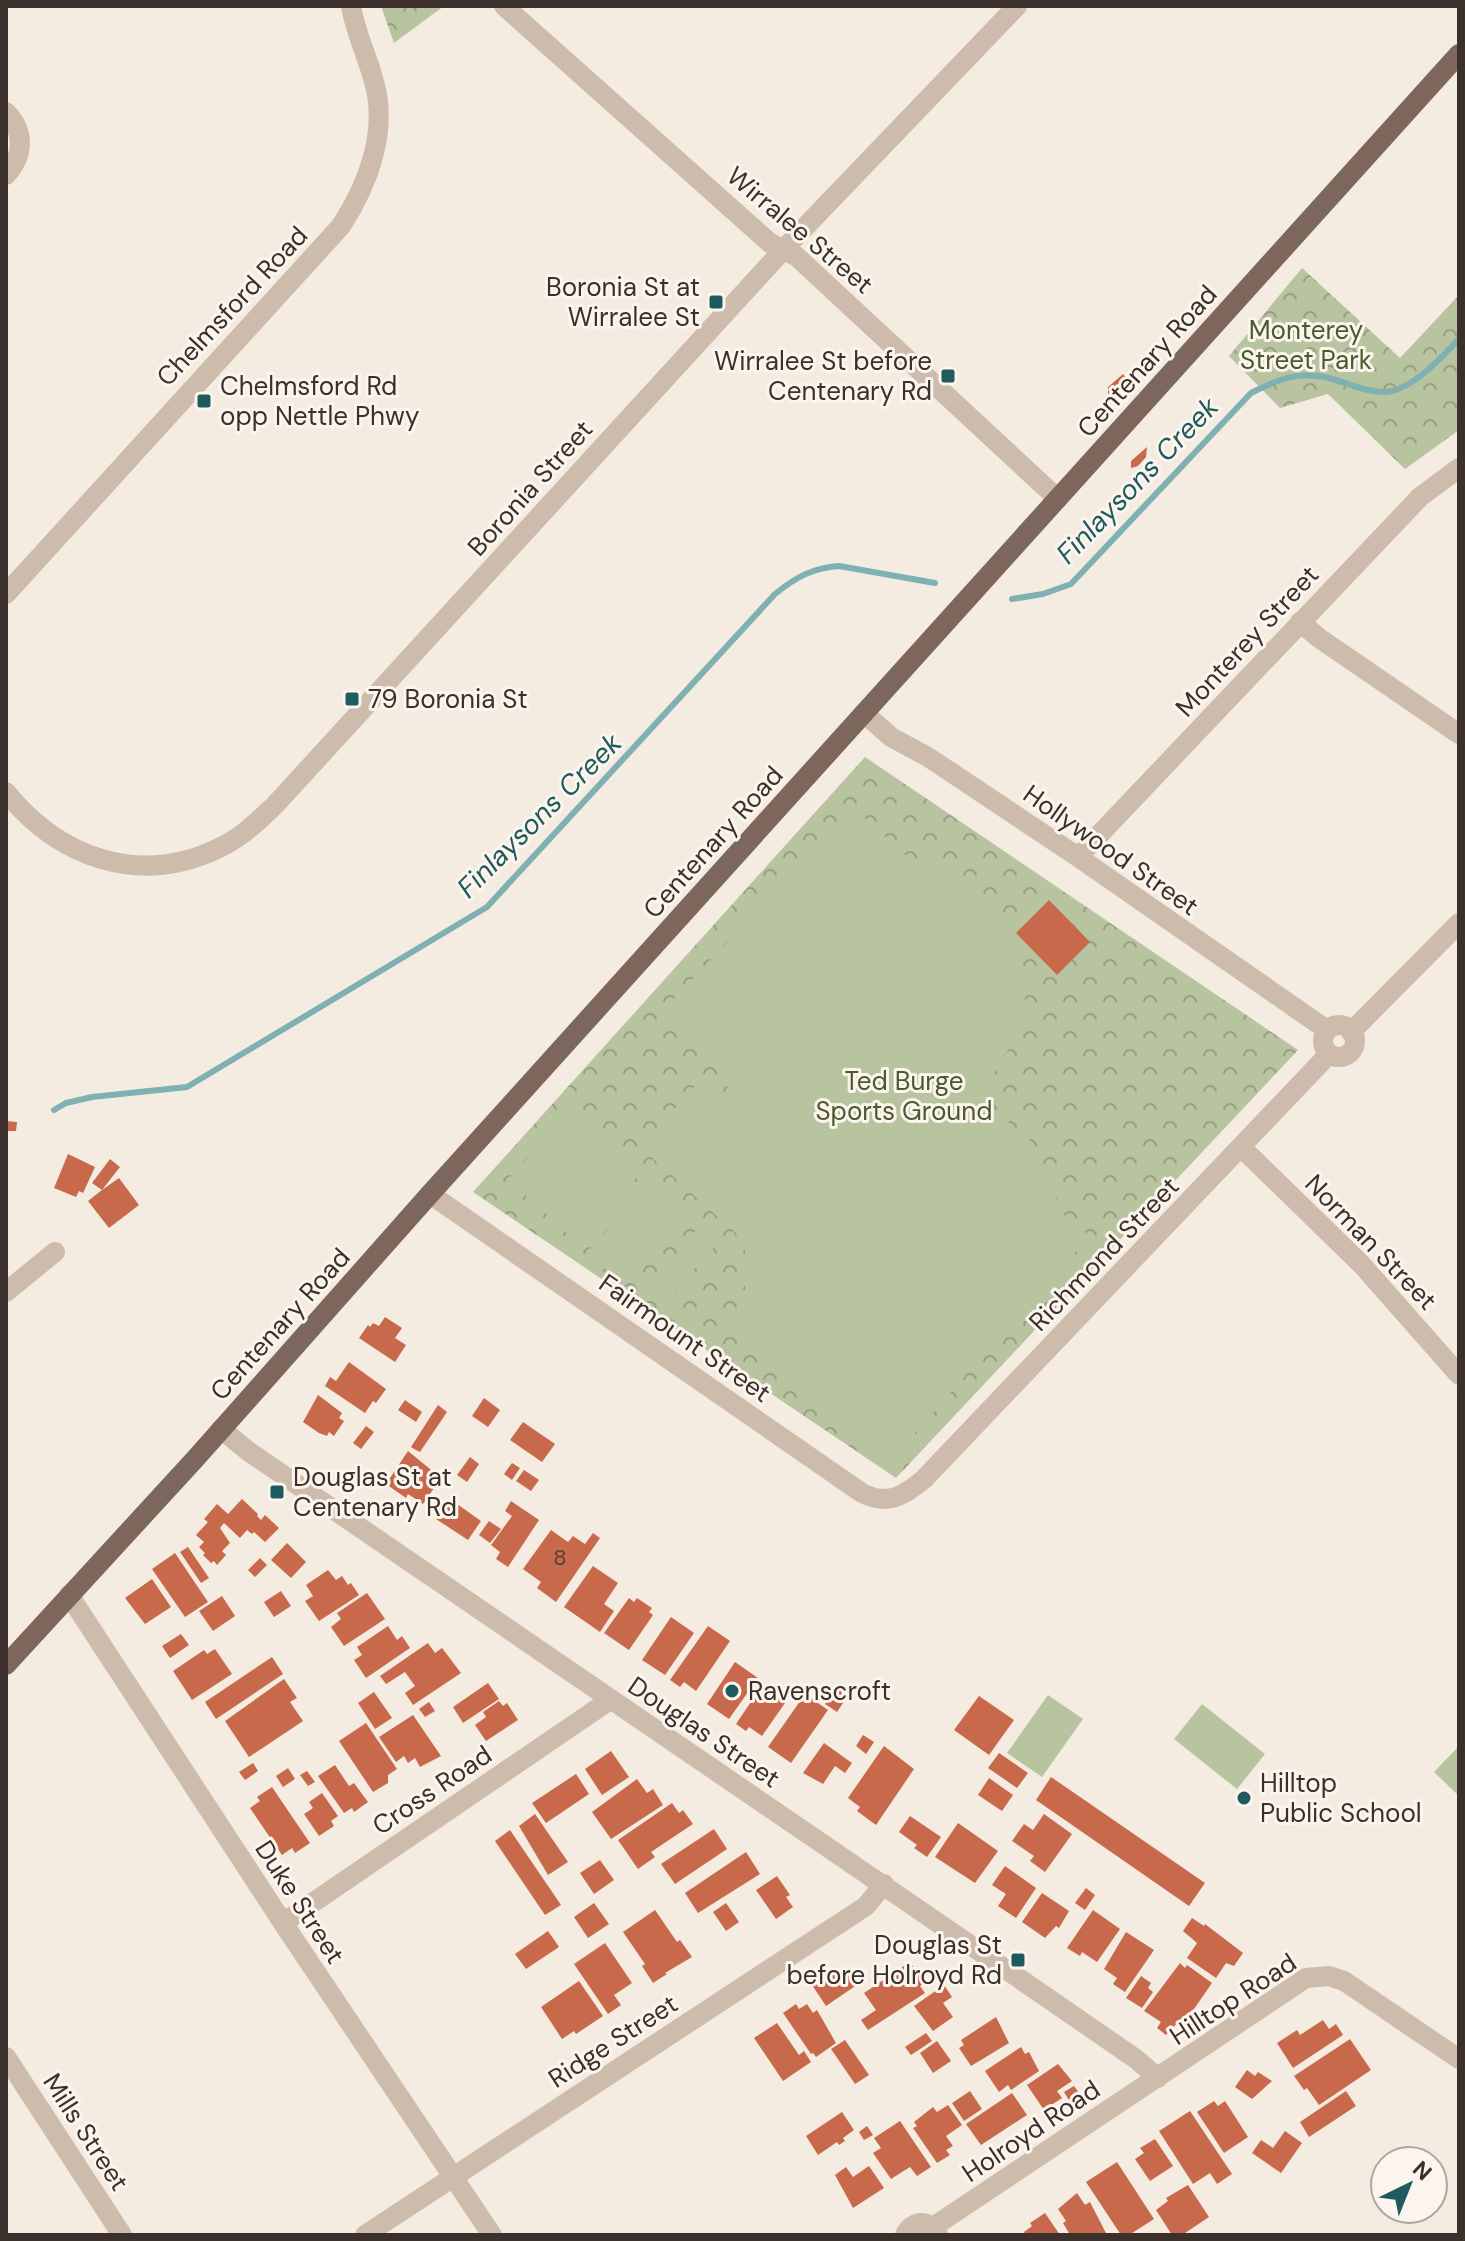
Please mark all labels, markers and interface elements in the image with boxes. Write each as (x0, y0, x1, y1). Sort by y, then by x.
street label: Wirralee Street (720, 159, 880, 301)
street label: Chelmsford Road (149, 219, 315, 393)
place label: Boronia St at Wirralee St (546, 270, 700, 334)
street label: Centenary Road (1070, 278, 1224, 444)
marker: Boronia St at Wirralee St (707, 293, 725, 311)
park label: Monterey Street Park (1240, 313, 1372, 377)
place label: Wirralee St before Centenary Rd (714, 344, 932, 408)
marker: Wirralee St before Centenary Rd (939, 367, 957, 385)
place label: Chelmsford Rd opp Nettle Phwy (220, 369, 419, 433)
water label: Finlaysons Creek (1048, 388, 1227, 572)
marker: Chelmsford Rd opp Nettle Phwy (195, 392, 213, 410)
street label: Boronia Street (460, 413, 600, 563)
street label: Monterey Street (1168, 558, 1326, 724)
place label: 79 Boronia St (368, 682, 528, 716)
marker: 79 Boronia St (343, 690, 361, 708)
water label: Finlaysons Creek (449, 724, 630, 906)
street label: Centenary Road (636, 759, 790, 925)
street label: Hollywood Street (1017, 777, 1205, 923)
park label: Ted Burge Sports Ground (816, 1064, 992, 1128)
street label: Norman Street (1298, 1167, 1444, 1317)
street label: Richmond Street (1022, 1170, 1186, 1338)
street label: Centenary Road (203, 1241, 357, 1407)
street label: Fairmount Street (592, 1266, 778, 1410)
place label: Douglas St at Centenary Rd (293, 1460, 457, 1524)
marker: Douglas St at Centenary Rd (268, 1483, 286, 1501)
house number: 8 (553, 1543, 567, 1572)
street label: Douglas Street (621, 1669, 787, 1795)
place label: Ravenscroft (748, 1674, 891, 1708)
marker: Ravenscroft (723, 1682, 741, 1700)
street label: Cross Road (366, 1738, 498, 1842)
place label: Hilltop Public School (1260, 1766, 1422, 1830)
marker: Hilltop Public School (1235, 1789, 1253, 1807)
street label: Duke Street (248, 1834, 352, 1970)
place label: Douglas St before Holroyd Rd (787, 1928, 1002, 1992)
street label: Hilltop Road (1163, 1945, 1303, 2053)
marker: Douglas St before Holroyd Rd (1009, 1951, 1027, 1969)
street label: Ridge Street (542, 1987, 684, 2095)
street label: Mills Street (35, 2067, 137, 2197)
street label: Holroyd Road (955, 2072, 1107, 2190)
north arrow (1369, 2145, 1449, 2225)
text: N (1407, 2155, 1438, 2187)

